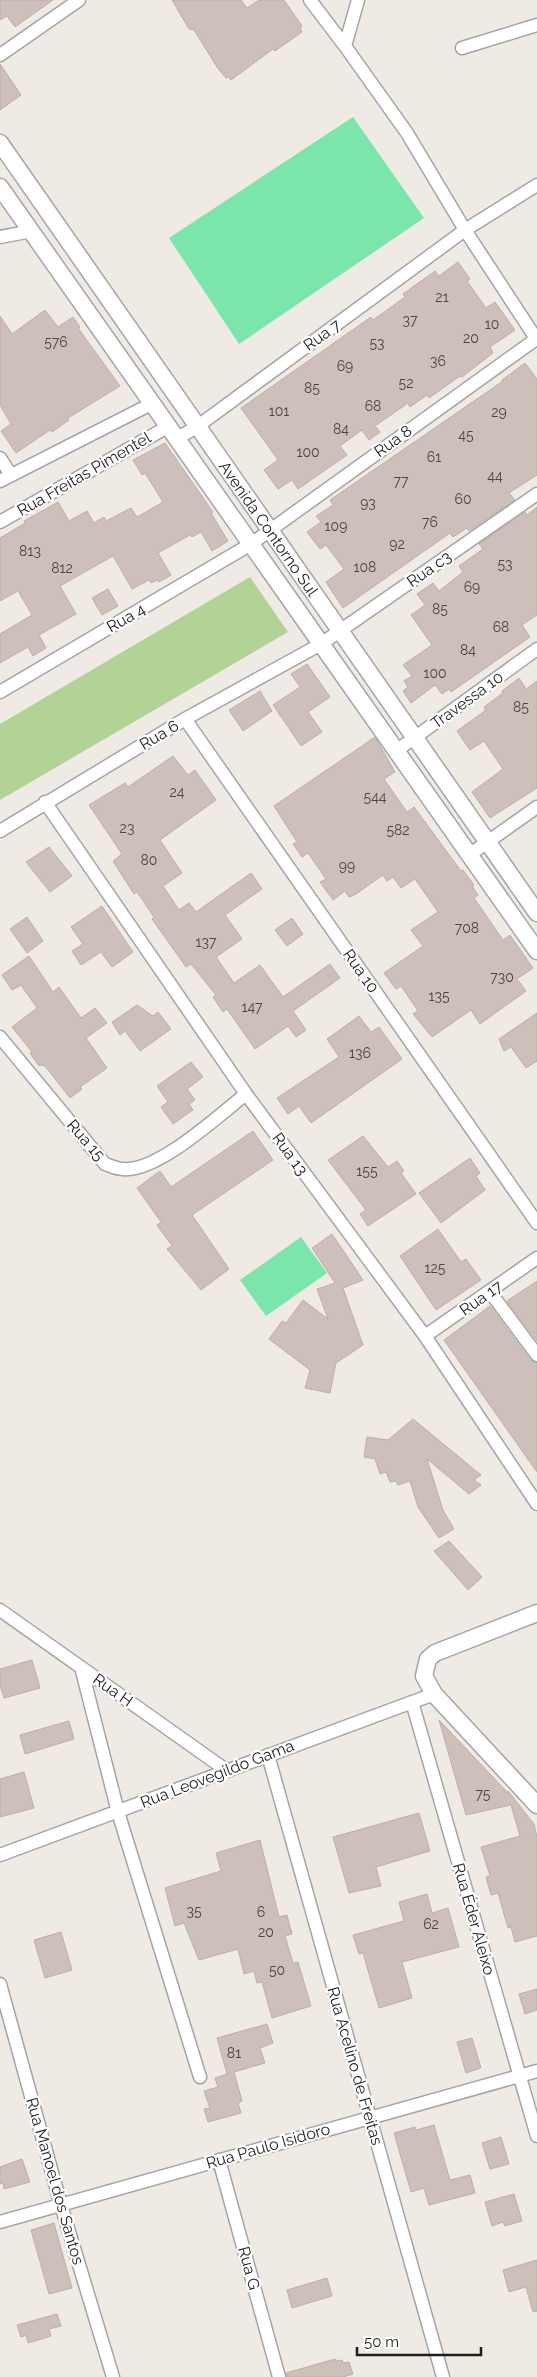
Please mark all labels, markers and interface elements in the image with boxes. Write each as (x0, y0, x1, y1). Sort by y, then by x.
house number: 21 (435, 289, 449, 305)
house number: 37 (403, 312, 418, 328)
street label: Rua 7 (300, 315, 345, 355)
house number: 10 (485, 316, 499, 332)
house number: 20 (463, 330, 479, 346)
house number: 576 (44, 334, 68, 350)
house number: 53 (369, 335, 385, 351)
house number: 36 (430, 353, 446, 369)
house number: 69 (337, 358, 353, 374)
house number: 52 (399, 375, 413, 391)
house number: 85 (304, 380, 320, 396)
house number: 68 (365, 398, 381, 414)
house number: 101 (269, 403, 289, 419)
house number: 29 (491, 404, 507, 420)
house number: 84 (333, 421, 349, 437)
street label: Rua 8 (370, 421, 416, 461)
house number: 45 (458, 427, 474, 443)
street label: Rua Freitas Pimentel (14, 428, 155, 520)
house number: 100 (296, 444, 320, 460)
house number: 61 (427, 449, 441, 465)
street label: Avenida Contorno Sul (215, 457, 323, 600)
house number: 44 (487, 468, 503, 484)
house number: 77 (394, 473, 409, 489)
house number: 60 (454, 491, 472, 507)
house number: 93 (360, 495, 376, 511)
house number: 76 (422, 514, 438, 530)
house number: 109 (325, 518, 347, 534)
house number: 92 (389, 536, 405, 552)
house number: 813 (19, 543, 41, 559)
street label: Rua c3 (403, 547, 455, 591)
house number: 53 (497, 556, 513, 572)
house number: 108 (354, 559, 376, 575)
house number: 812 (51, 560, 73, 576)
house number: 69 (464, 579, 480, 595)
street label: Rua 4 (103, 599, 149, 637)
house number: 85 (432, 601, 448, 617)
house number: 68 (493, 619, 509, 635)
house number: 84 (460, 642, 476, 658)
house number: 100 (423, 665, 447, 681)
street label: Travessa 10 (427, 667, 507, 733)
house number: 85 (513, 699, 529, 715)
street label: Rua 6 (136, 716, 182, 754)
house number: 24 (170, 784, 185, 800)
house number: 544 (364, 789, 387, 805)
house number: 23 (120, 820, 134, 836)
house number: 582 (386, 822, 410, 838)
house number: 80 (141, 852, 157, 868)
house number: 99 (339, 858, 355, 874)
house number: 708 (455, 920, 479, 936)
house number: 137 (196, 934, 217, 950)
street label: Rua 10 (339, 945, 383, 997)
house number: 730 (490, 969, 514, 985)
house number: 135 (428, 988, 450, 1004)
house number: 147 (241, 999, 263, 1015)
house number: 136 (349, 1045, 371, 1061)
street label: Rua 15 (63, 1116, 109, 1165)
street label: Rua 13 (268, 1129, 312, 1179)
house number: 155 (356, 1163, 378, 1179)
house number: 125 (425, 1260, 446, 1276)
street label: Rua 17 (456, 1276, 506, 1320)
street label: Rua H (89, 1669, 137, 1711)
street label: Rua Leovegildo Gama (138, 1736, 296, 1812)
house number: 75 (476, 1786, 491, 1802)
street label: Rua Éder Aleixo (449, 1861, 500, 1977)
house number: 35 (186, 1903, 202, 1919)
house number: 6 (257, 1904, 265, 1920)
house number: 62 (423, 1916, 439, 1932)
house number: 20 (258, 1924, 274, 1940)
house number: 50 (269, 1962, 285, 1978)
street label: Rua Acelino de Freitas (323, 1985, 387, 2148)
house number: 81 (227, 2045, 241, 2061)
street label: Rua Manoel dos Santos (22, 2095, 88, 2267)
street label: Rua Paulo Isidoro (204, 2119, 332, 2173)
street label: Rua G (234, 2244, 264, 2292)
scale bar (357, 2324, 481, 2356)
text: 50 m (364, 2333, 399, 2351)

